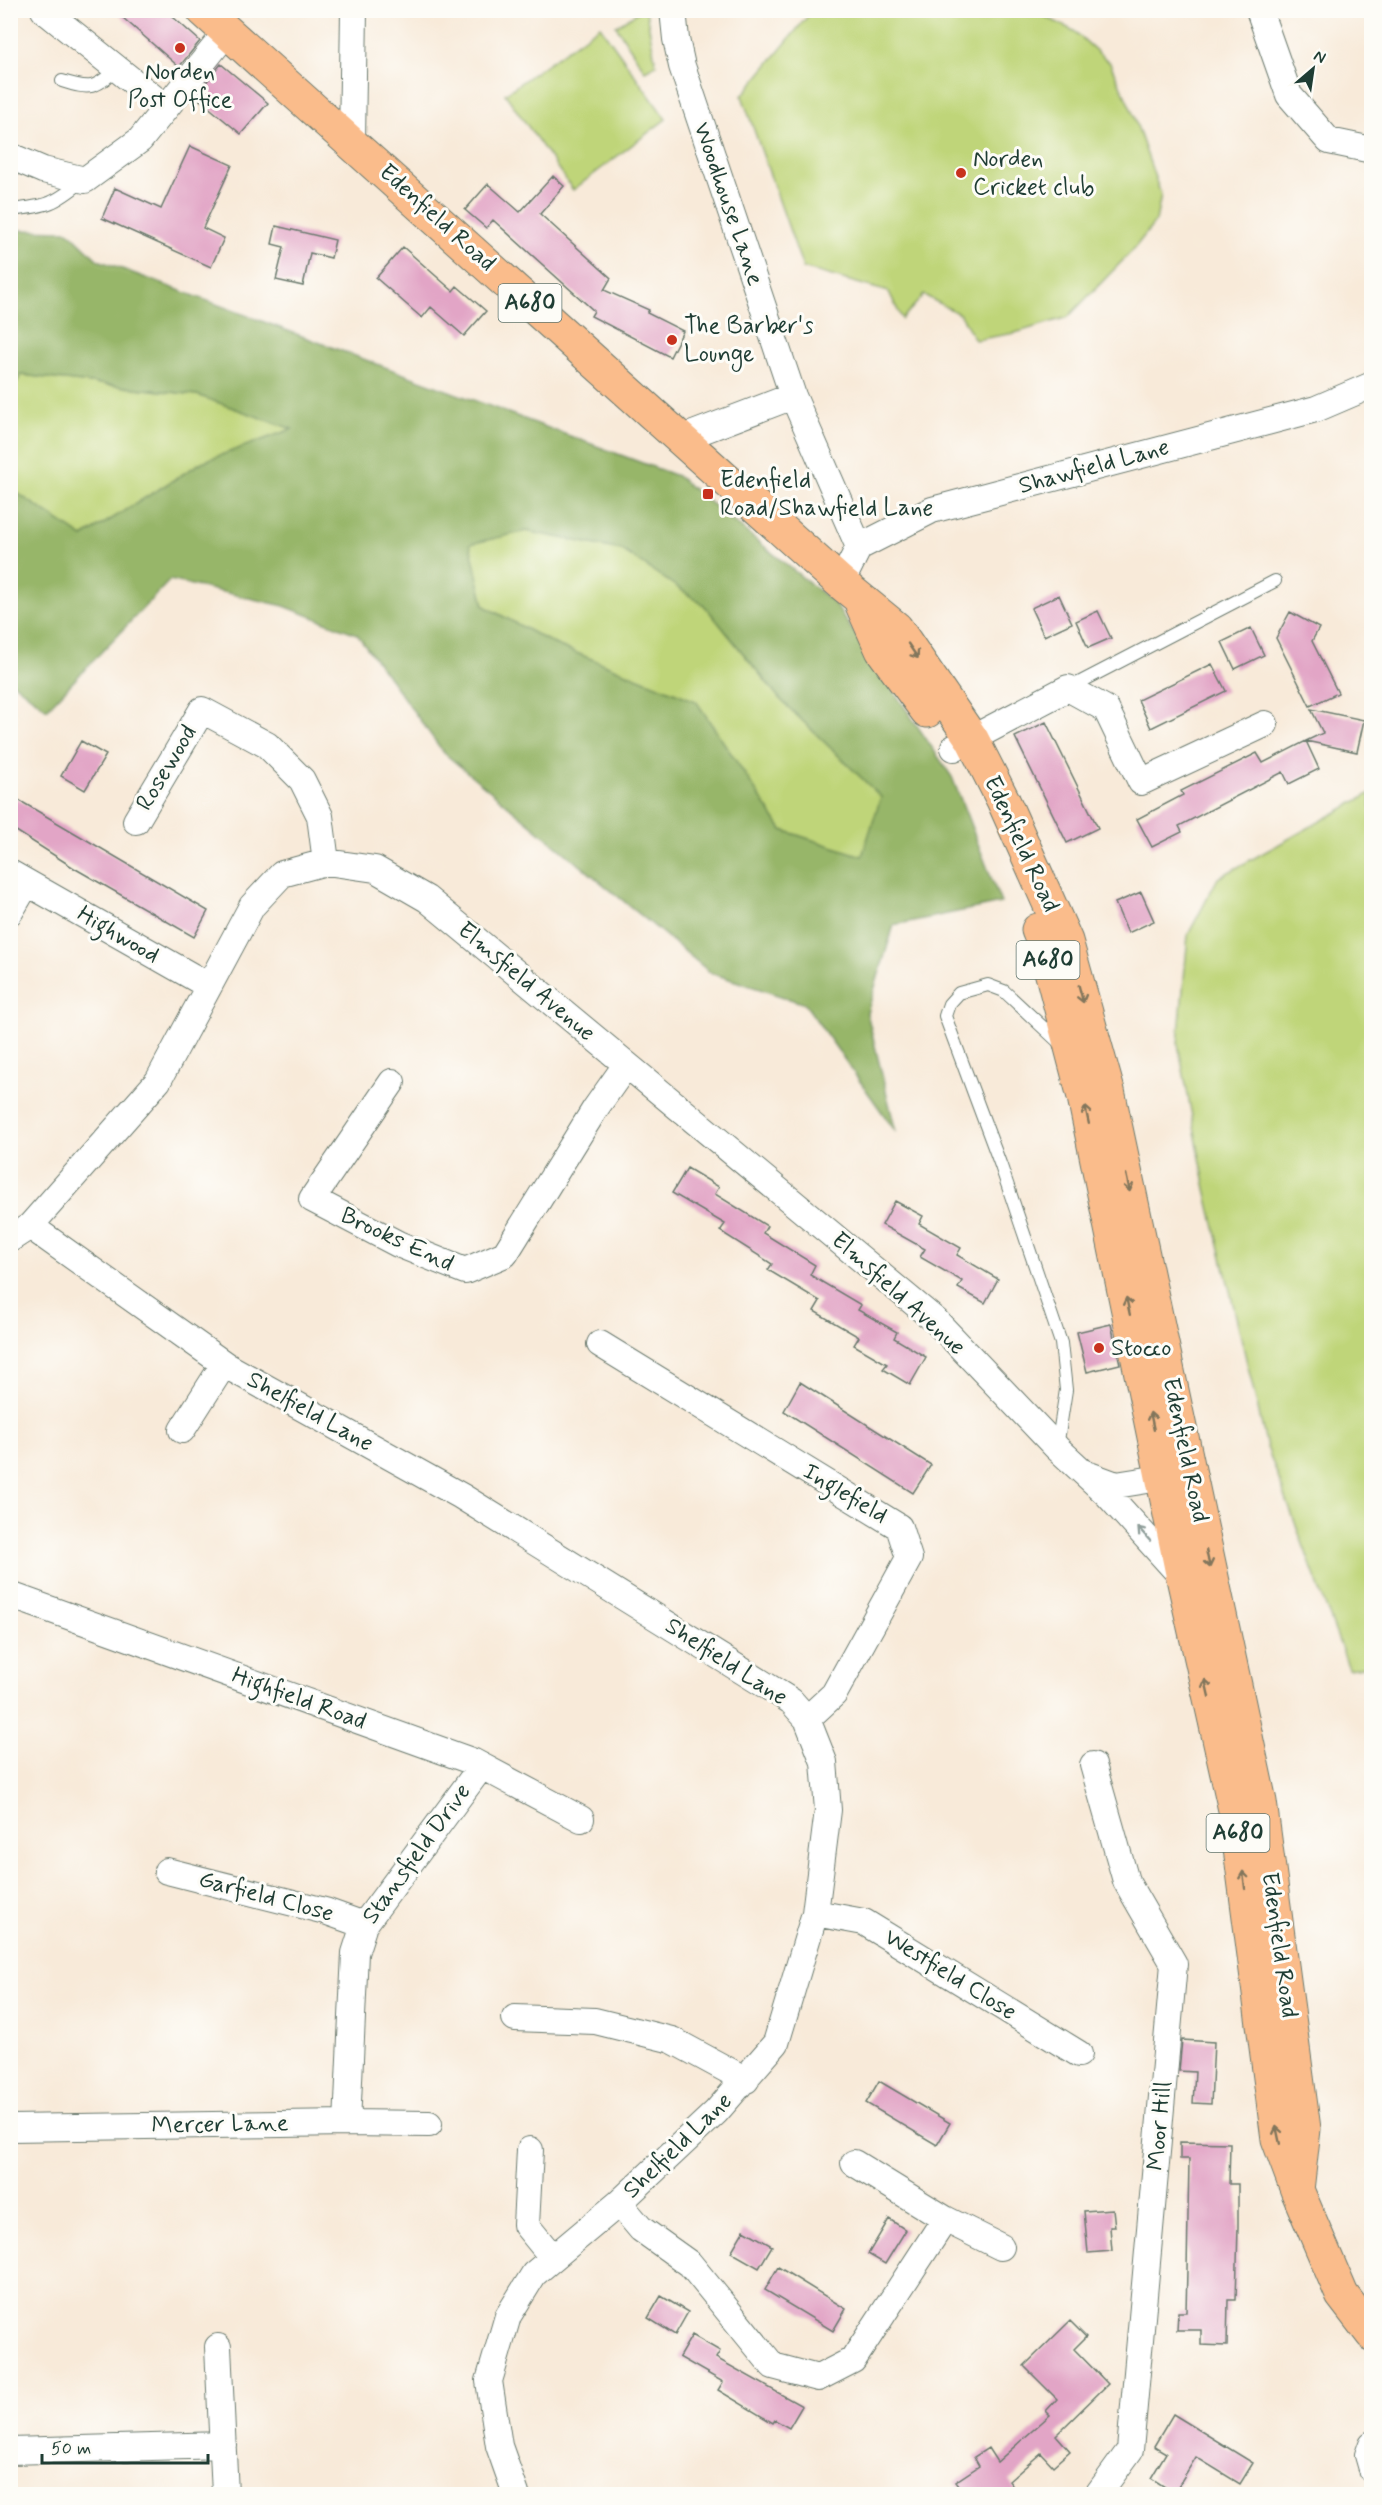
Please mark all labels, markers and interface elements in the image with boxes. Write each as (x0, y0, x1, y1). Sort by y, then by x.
north arrow (1283, 39, 1343, 99)
marker: Norden Post Office (173, 41, 187, 55)
text: N (1310, 45, 1329, 69)
place label: Norden Post Office (128, 57, 233, 116)
street label: Woodhouse Lane (686, 118, 771, 290)
place label: Norden Cricket club (973, 144, 1094, 203)
street label: Edenfield Road (372, 157, 502, 279)
marker: Norden Cricket club (954, 166, 968, 180)
road number: A680 (498, 284, 562, 322)
place label: The Barber's Lounge (684, 311, 814, 372)
marker: The Barber's Lounge (665, 333, 679, 347)
street label: Shawfield Lane (1015, 432, 1173, 502)
place label: Edenfield Road/Shawfield Lane (720, 465, 933, 524)
marker: Edenfield Road/Shawfield Lane (701, 487, 715, 501)
one-way arrow (906, 643, 919, 660)
street label: Rosewood (129, 719, 205, 817)
street label: Edenfield Road (976, 771, 1066, 917)
street label: Highwood (70, 899, 165, 974)
street label: Elmsfield Avenue (451, 915, 601, 1049)
road number: A680 (1016, 941, 1080, 979)
one-way arrow (1076, 984, 1087, 1003)
one-way arrow (1081, 1106, 1093, 1125)
one-way arrow (1122, 1174, 1134, 1193)
street label: Brooks End (336, 1200, 458, 1280)
street label: Elmsfield Avenue (824, 1225, 972, 1363)
one-way arrow (1122, 1297, 1133, 1317)
place label: Stocco (1111, 1333, 1171, 1364)
marker: Stocco (1092, 1341, 1106, 1355)
street label: Shelfield Lane (241, 1364, 379, 1460)
street label: Edenfield Road (1155, 1375, 1215, 1525)
one-way arrow (1145, 1411, 1157, 1430)
street label: Inglefield (795, 1457, 893, 1534)
one-way arrow (1136, 1527, 1151, 1542)
one-way arrow (1203, 1549, 1214, 1568)
street label: Shelfield Lane (659, 1611, 793, 1713)
street label: Highfield Road (227, 1660, 370, 1740)
one-way arrow (1201, 1679, 1213, 1698)
street label: Stansfield Drive (356, 1778, 478, 1930)
road number: A680 (1206, 1814, 1270, 1852)
street label: Garfield Close (195, 1864, 337, 1930)
one-way arrow (1238, 1870, 1249, 1890)
street label: Edenfield Road (1253, 1870, 1305, 2020)
street label: Westfield Close (878, 1922, 1022, 2028)
street label: Moor Hill (1141, 2080, 1179, 2172)
street label: Shelfield Lane (617, 2086, 739, 2206)
street label: Mercer Lane (151, 2108, 289, 2142)
one-way arrow (1272, 2126, 1284, 2145)
scale bar (42, 2427, 208, 2465)
text: 50 m (51, 2437, 91, 2461)

